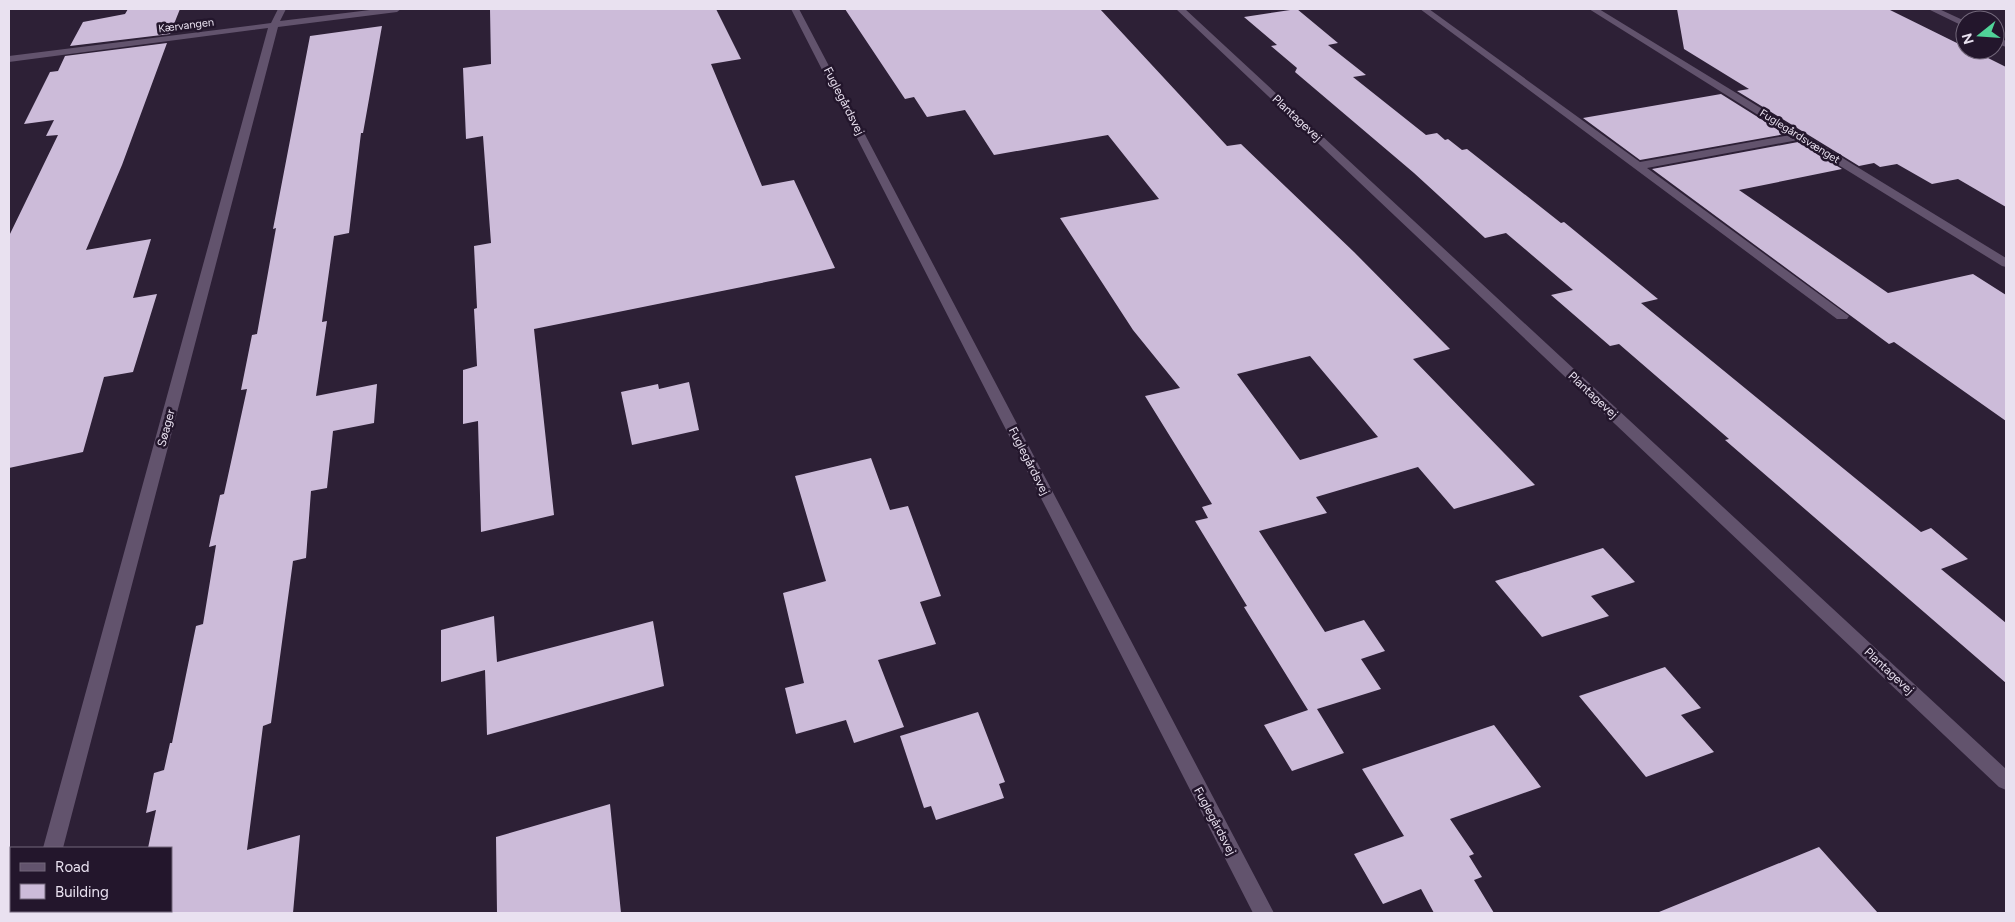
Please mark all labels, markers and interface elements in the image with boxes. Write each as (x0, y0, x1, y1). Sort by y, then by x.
north arrow (1955, 10, 2005, 60)
street label: Kærvangen (158, 16, 215, 35)
text: N (1958, 31, 1978, 46)
street label: Fuglegårdsvej (821, 64, 867, 138)
street label: Plantagevej (1269, 92, 1325, 144)
street label: Fuglegårdsvænget (1757, 106, 1842, 166)
street label: Plantagevej (1565, 369, 1621, 421)
street label: Søager (154, 408, 178, 448)
street label: Fuglegårdsvej (1006, 424, 1052, 498)
street label: Plantagevej (1861, 645, 1917, 697)
street label: Fuglegårdsvej (1191, 785, 1239, 857)
legend (10, 847, 172, 912)
text: Road (55, 858, 90, 876)
text: Building (55, 883, 109, 901)

